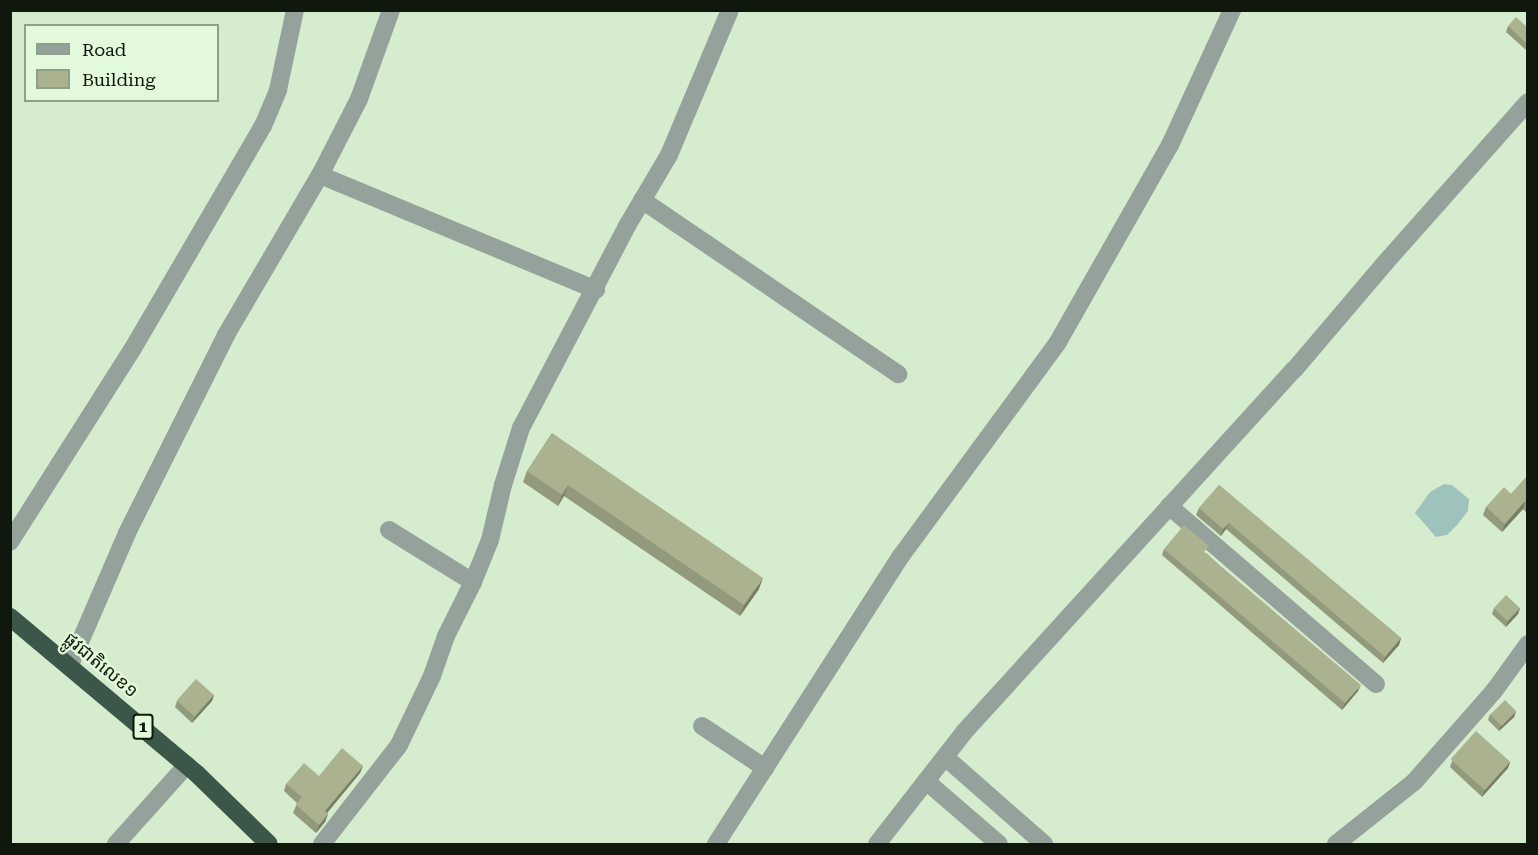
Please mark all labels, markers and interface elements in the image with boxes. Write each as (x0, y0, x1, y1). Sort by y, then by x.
legend (24, 24, 219, 102)
text: Road (82, 39, 126, 60)
text: Building (82, 69, 156, 90)
street label: ផ្លូវជាតិលេខ១ (60, 628, 142, 702)
road number: 1 (132, 714, 154, 740)

